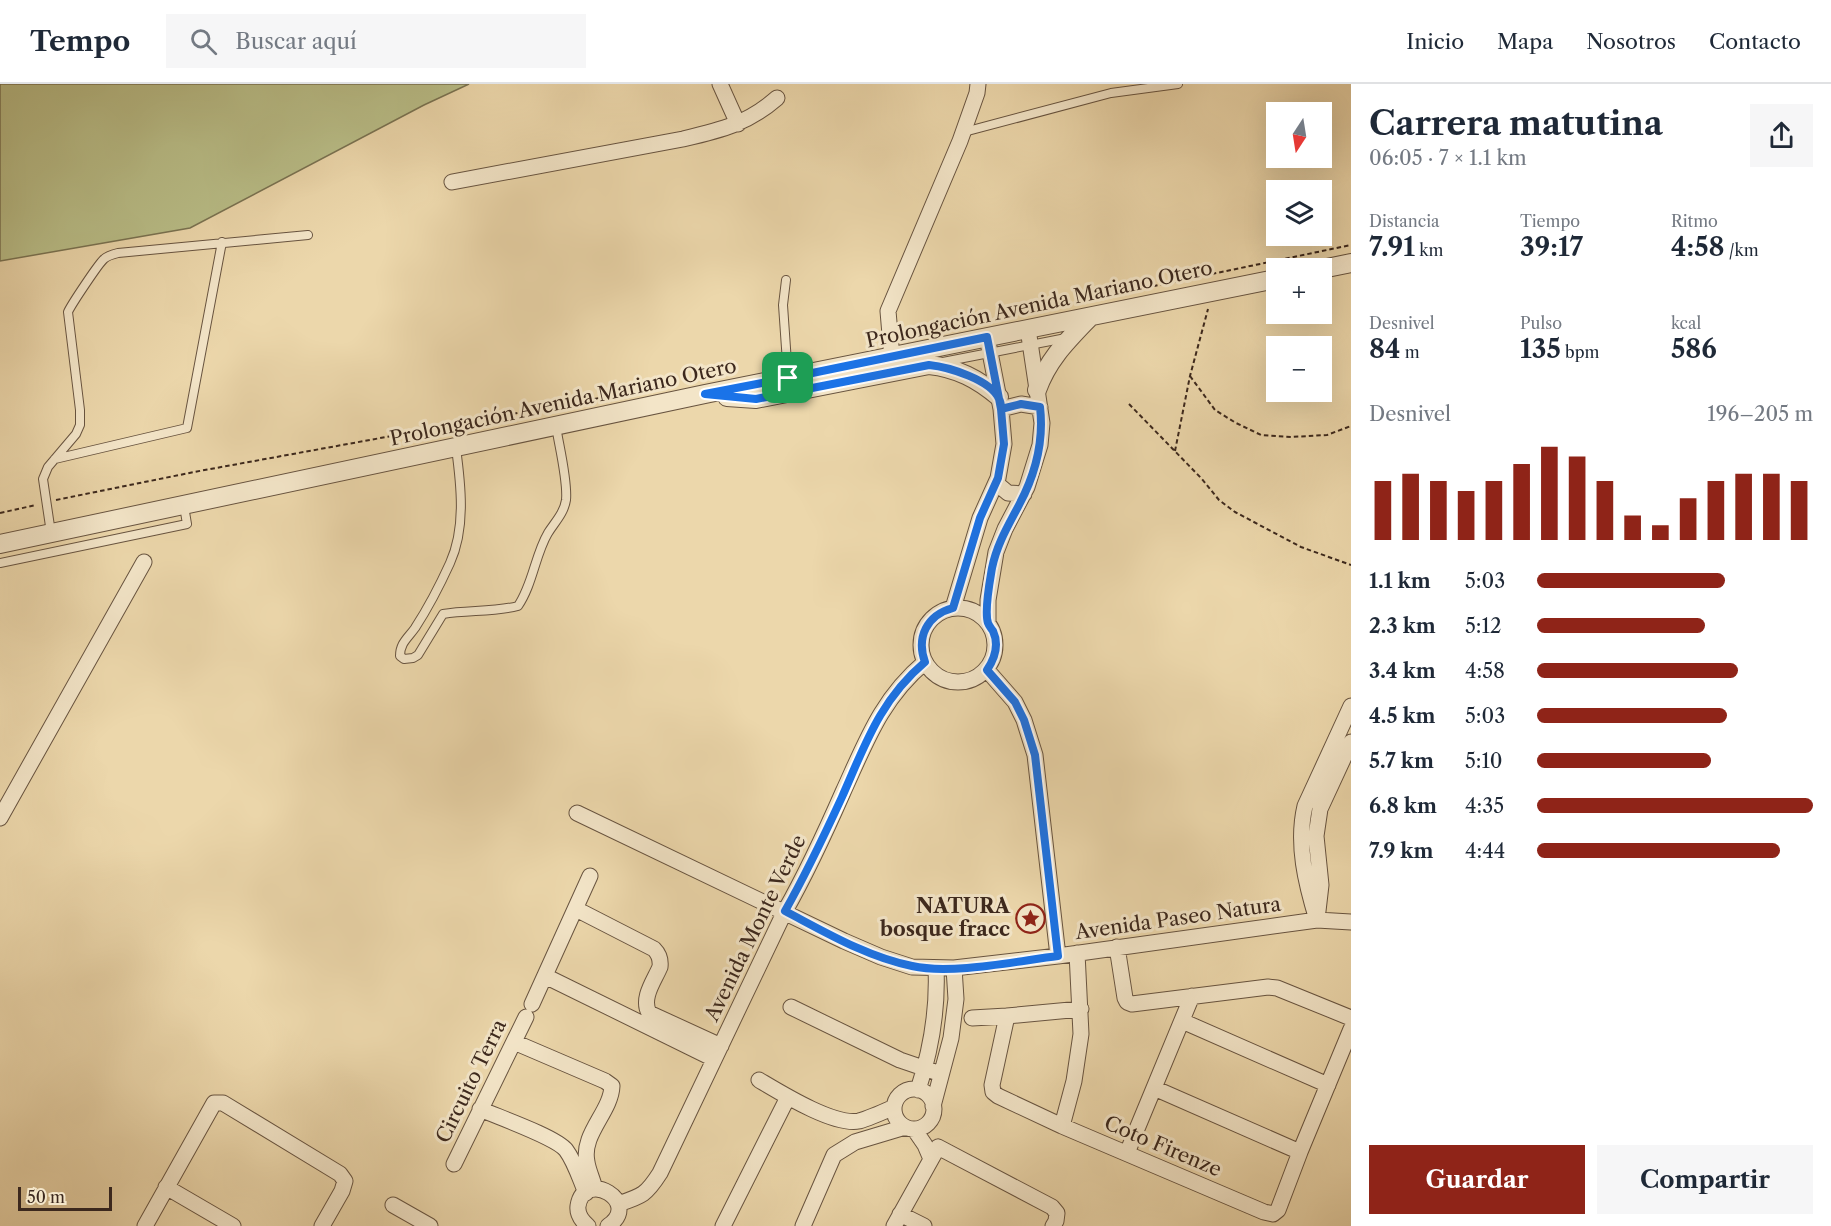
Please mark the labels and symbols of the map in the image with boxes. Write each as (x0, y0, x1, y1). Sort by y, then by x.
north arrow (1266, 102, 1332, 168)
street label: Prolongación Avenida Mariano Otero (863, 255, 1215, 353)
pin (762, 352, 813, 403)
street label: Prolongación Avenida Mariano Otero (387, 353, 739, 451)
street label: Avenida Monte Verde (699, 831, 811, 1026)
street label: Avenida Paseo Natura (1073, 892, 1283, 944)
place label: NATURA bosque fracc (879, 894, 1011, 941)
place icon: NATURA bosque fracc (1015, 902, 1047, 934)
street label: Circuito Terra (431, 1015, 511, 1147)
street label: Coto Firenze (1101, 1111, 1225, 1181)
scale bar (18, 1184, 112, 1212)

